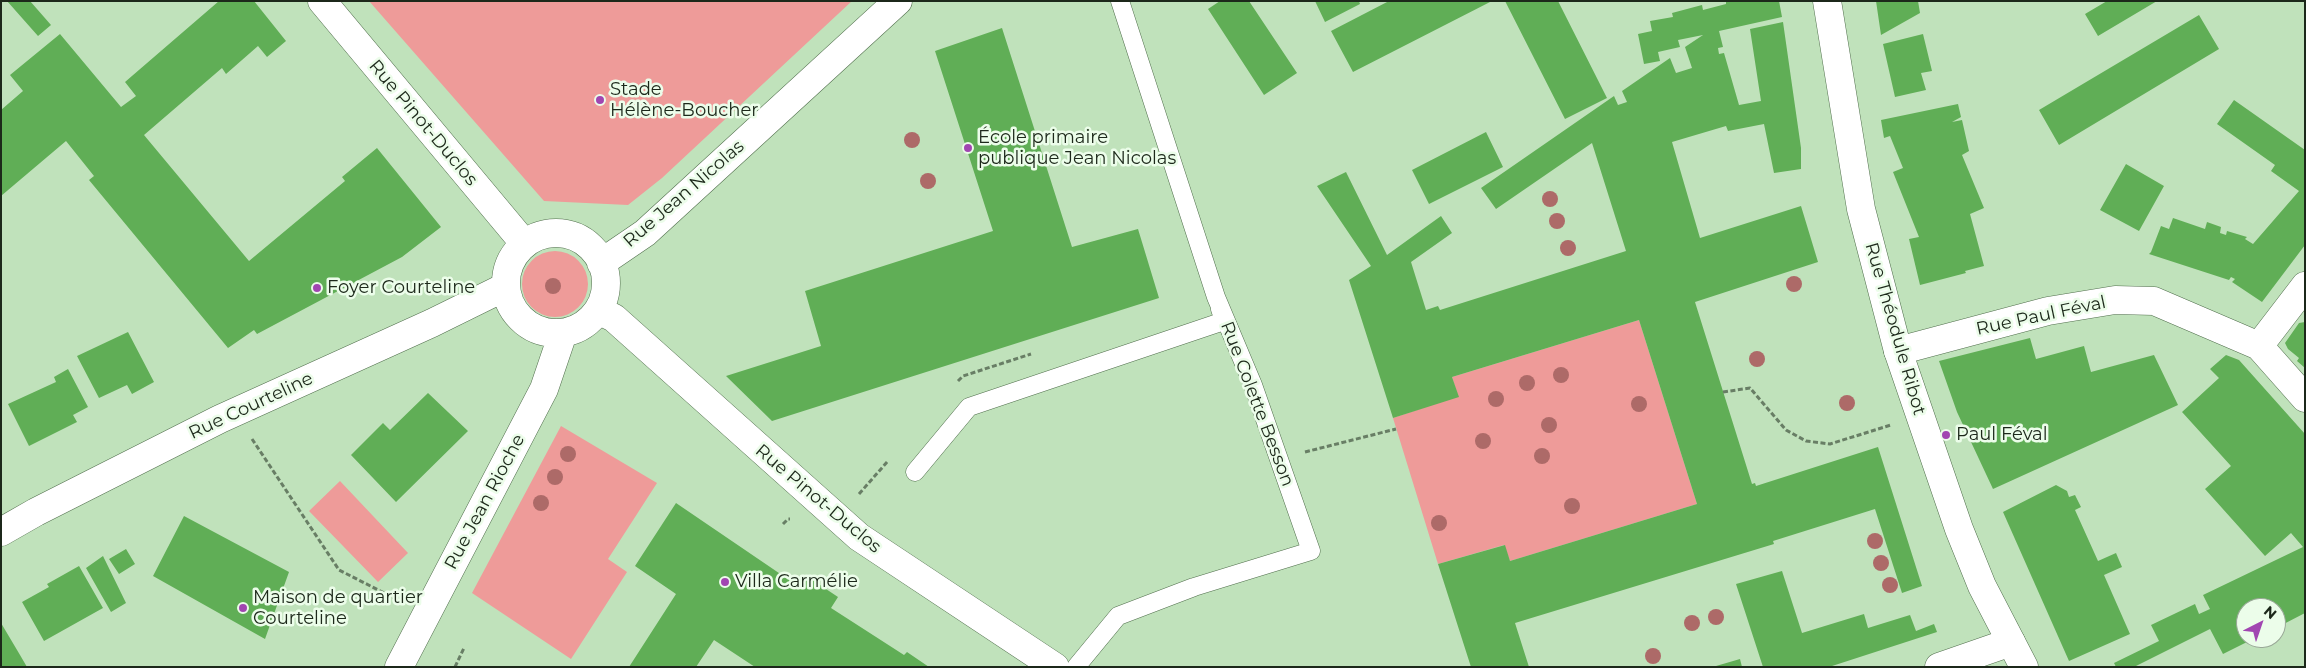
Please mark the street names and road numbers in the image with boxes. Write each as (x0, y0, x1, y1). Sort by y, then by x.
street label: Rue Pinot-Duclos (364, 56, 482, 190)
street label: Rue Jean Nicolas (619, 136, 749, 252)
street label: Rue Théodule Ribot (1860, 240, 1930, 418)
street label: Rue Paul Féval (1974, 292, 2108, 340)
street label: Rue Colette Besson (1216, 318, 1298, 490)
street label: Rue Courteline (185, 368, 317, 444)
street label: Rue Jean Rioche (440, 431, 530, 573)
street label: Rue Pinot-Duclos (751, 440, 885, 558)

